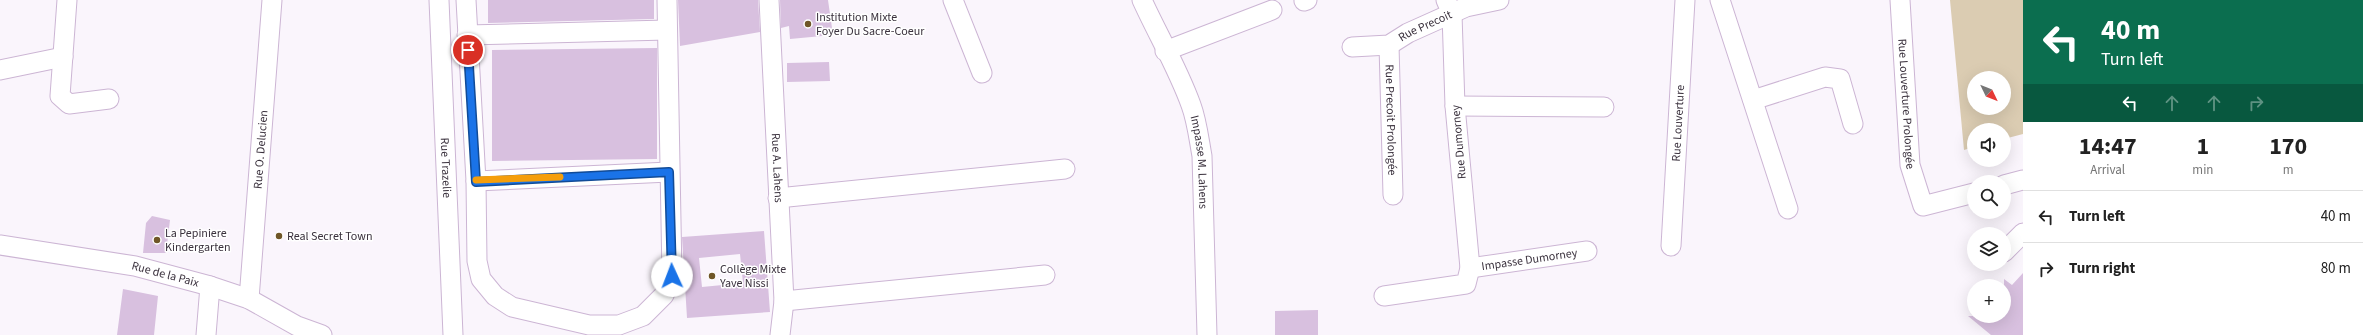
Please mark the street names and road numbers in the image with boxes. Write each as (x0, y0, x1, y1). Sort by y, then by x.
street label: Rue Precoit (1395, 6, 1454, 46)
street label: Rue Louverture Prolongée (1894, 38, 1919, 171)
street label: Rue Precoit Prolongée (1381, 64, 1401, 176)
street label: Rue Louverture (1667, 84, 1689, 162)
street label: Rue Dumorney (1447, 104, 1471, 180)
street label: Rue O. Delucien (249, 109, 272, 189)
street label: Impasse M. Lahens (1186, 113, 1212, 209)
street label: Rue A. Lahens (767, 133, 788, 203)
street label: Rue Trazelie (436, 137, 456, 198)
street label: Impasse Dumorney (1480, 244, 1579, 275)
street label: Rue de la Paix (130, 257, 201, 291)

